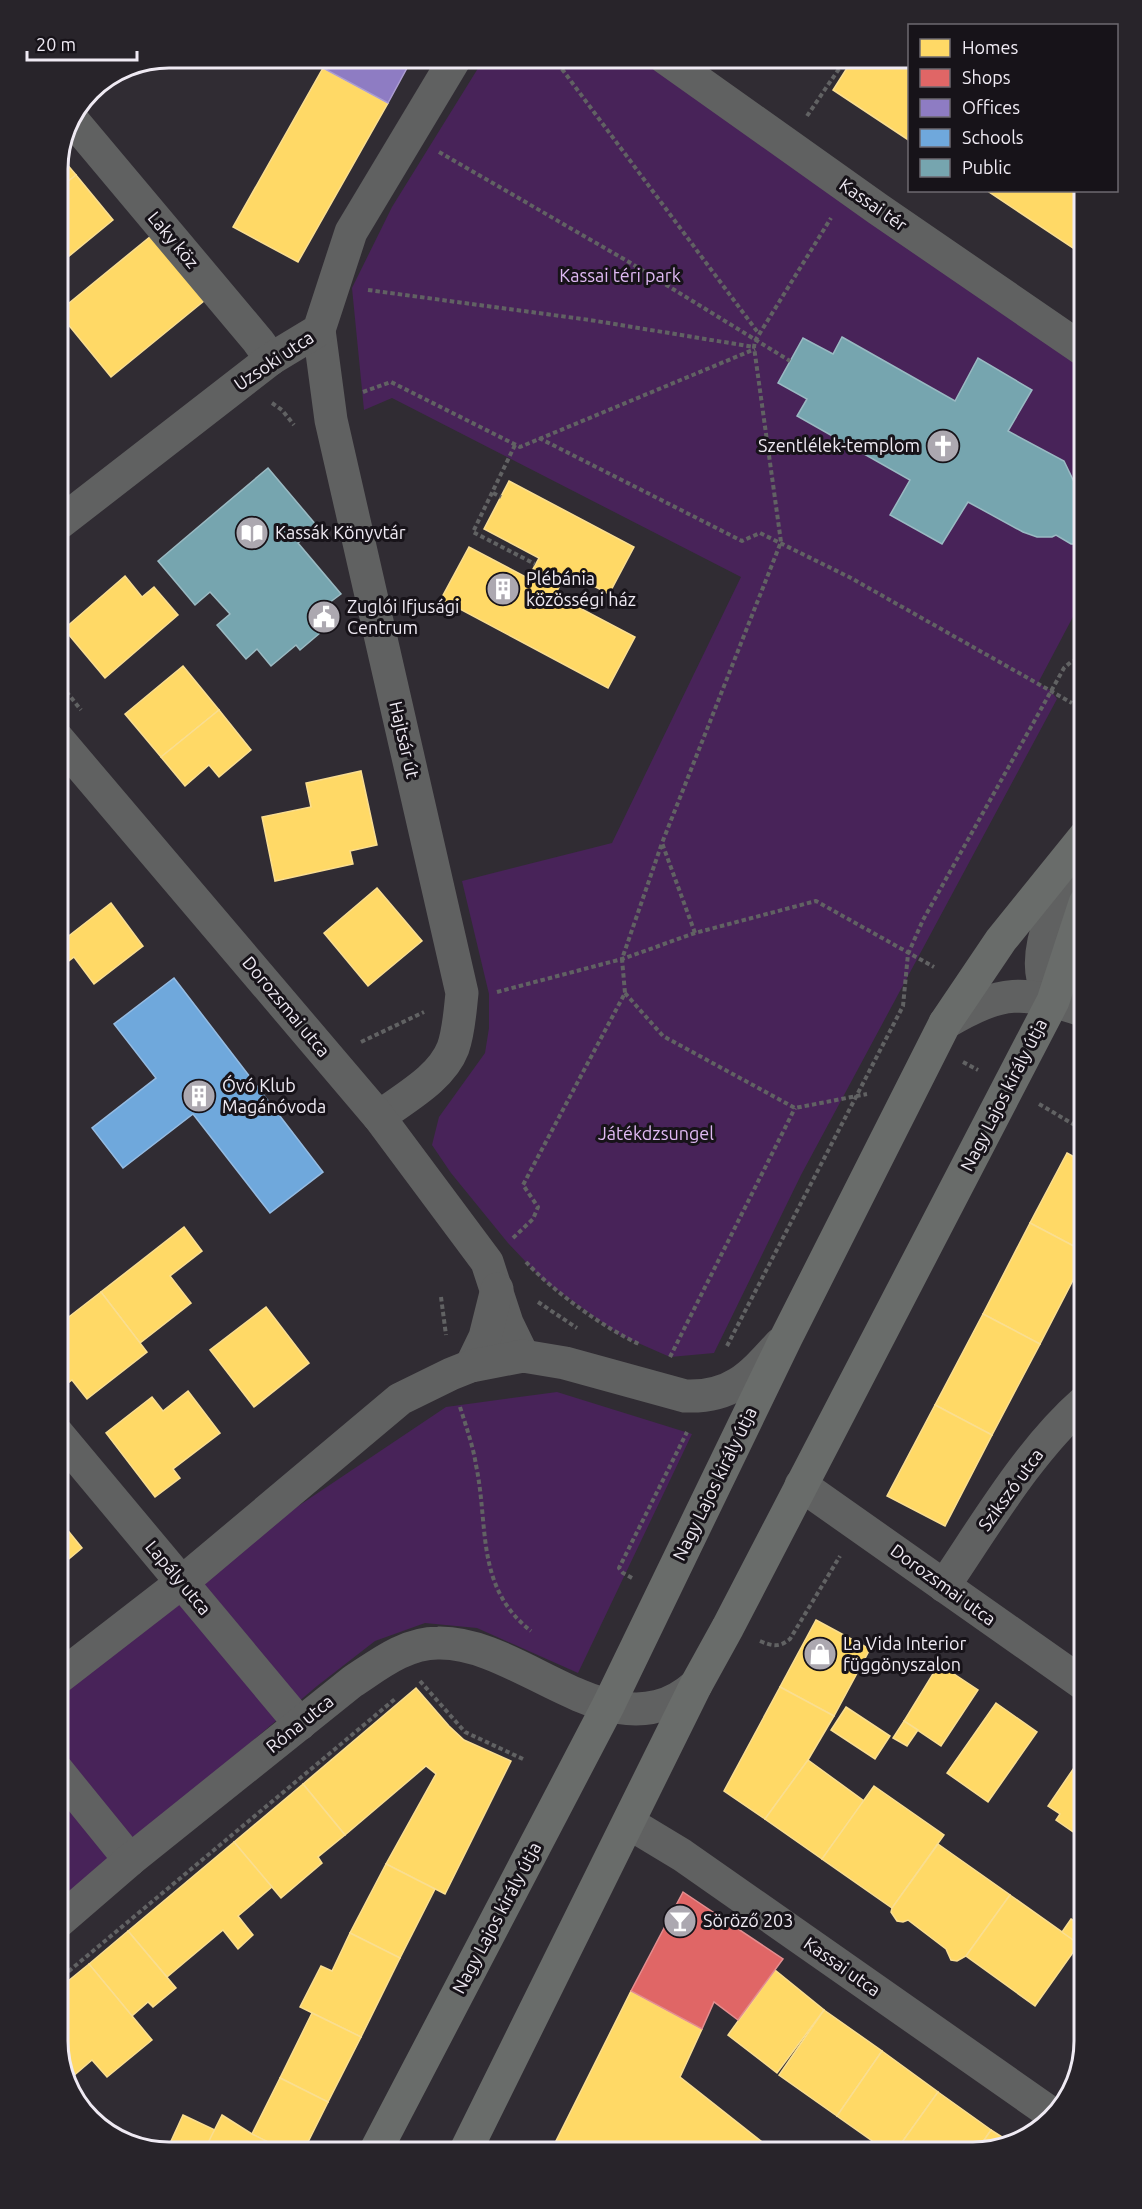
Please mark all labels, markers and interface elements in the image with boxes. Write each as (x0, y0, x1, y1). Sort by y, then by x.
scale bar (27, 24, 136, 62)
legend (908, 24, 1118, 192)
text: 20 m (36, 34, 76, 54)
text: Homes (962, 37, 1019, 57)
text: Shops (962, 67, 1011, 87)
text: Offices (962, 97, 1020, 117)
text: Schools (962, 127, 1024, 147)
text: Public (962, 157, 1011, 177)
street label: Kassai tér (836, 174, 911, 235)
street label: Laky köz (144, 207, 203, 272)
park label: Kassai téri park (559, 265, 681, 285)
street label: Uzsoki utca (230, 326, 317, 394)
church icon: Szentlélek-templom (925, 428, 961, 464)
place label: Szentlélek-templom (758, 435, 920, 455)
library icon: Kassák Könyvtár (234, 515, 270, 551)
place label: Kassák Könyvtár (275, 522, 406, 542)
place label: Plébánia közösségi ház (526, 568, 636, 609)
building icon: Plébánia közösségi ház (485, 571, 521, 607)
place label: Zuglói Ifjusági Centrum (347, 596, 459, 637)
public building icon: Zuglói Ifjusági Centrum (306, 599, 342, 635)
street label: Hajtsár út (386, 699, 424, 780)
street label: Dorozsmai utca (239, 952, 334, 1061)
street label: Nagy Lajos király útja (956, 1015, 1050, 1174)
place label: Óvó Klub Magánóvoda (222, 1074, 326, 1116)
building icon: Óvó Klub Magánóvoda (181, 1078, 217, 1114)
park label: Játékdzsungel (598, 1123, 714, 1143)
street label: Nagy Lajos király útja (668, 1403, 760, 1564)
street label: Szikszó utca (974, 1444, 1047, 1534)
street label: Lapály utca (142, 1536, 216, 1618)
street label: Dorozsmai utca (887, 1539, 1000, 1629)
place label: La Vida Interior függönyszalon (843, 1633, 966, 1674)
shop icon: La Vida Interior függönyszalon (802, 1636, 838, 1672)
street label: Róna utca (262, 1690, 337, 1756)
street label: Nagy Lajos király útja (448, 1838, 544, 1997)
bar icon: Söröző 203 (662, 1903, 698, 1939)
place label: Söröző 203 (703, 1910, 793, 1930)
street label: Kassai utca (801, 1933, 885, 2000)

